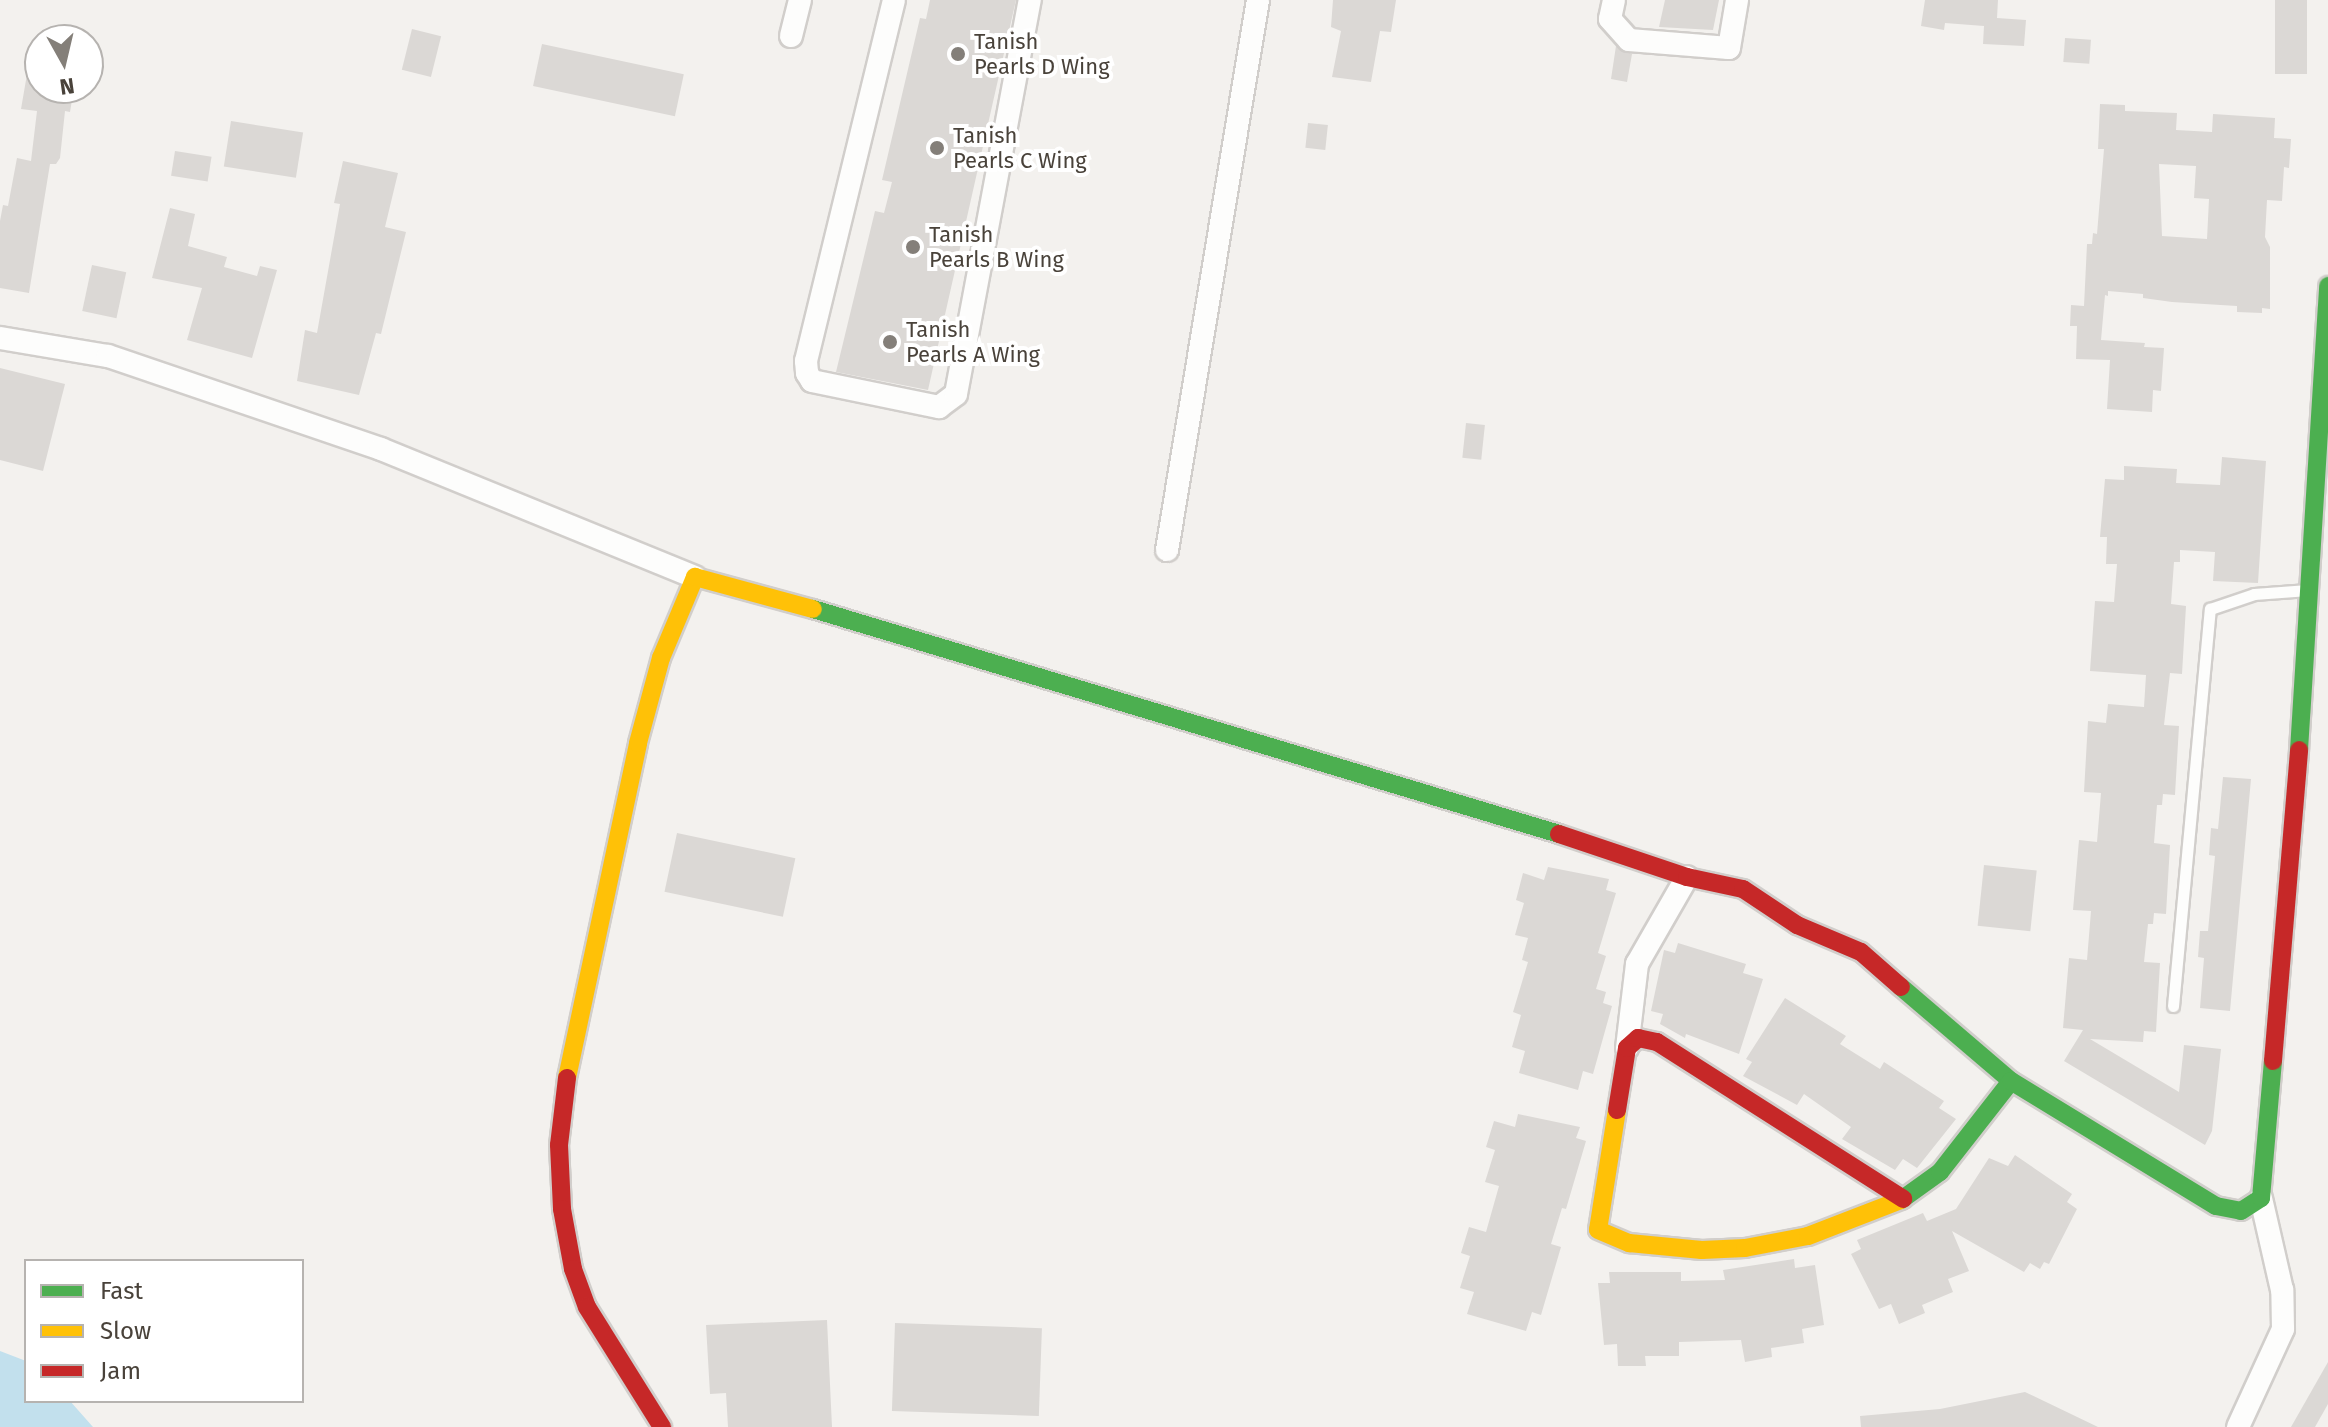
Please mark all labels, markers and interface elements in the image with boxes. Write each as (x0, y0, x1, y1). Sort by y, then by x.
north arrow (24, 24, 104, 104)
place label: Tanish Pearls D Wing (974, 28, 1110, 80)
marker: Tanish Pearls D Wing (949, 45, 967, 63)
text: N (58, 72, 76, 101)
place label: Tanish Pearls C Wing (953, 122, 1087, 174)
marker: Tanish Pearls C Wing (928, 139, 946, 157)
place label: Tanish Pearls B Wing (929, 221, 1064, 272)
marker: Tanish Pearls B Wing (904, 238, 922, 256)
place label: Tanish Pearls A Wing (906, 316, 1040, 368)
marker: Tanish Pearls A Wing (881, 333, 899, 351)
legend (24, 1259, 304, 1403)
text: Fast (100, 1277, 143, 1305)
text: Slow (100, 1317, 151, 1345)
text: Jam (100, 1357, 141, 1385)

